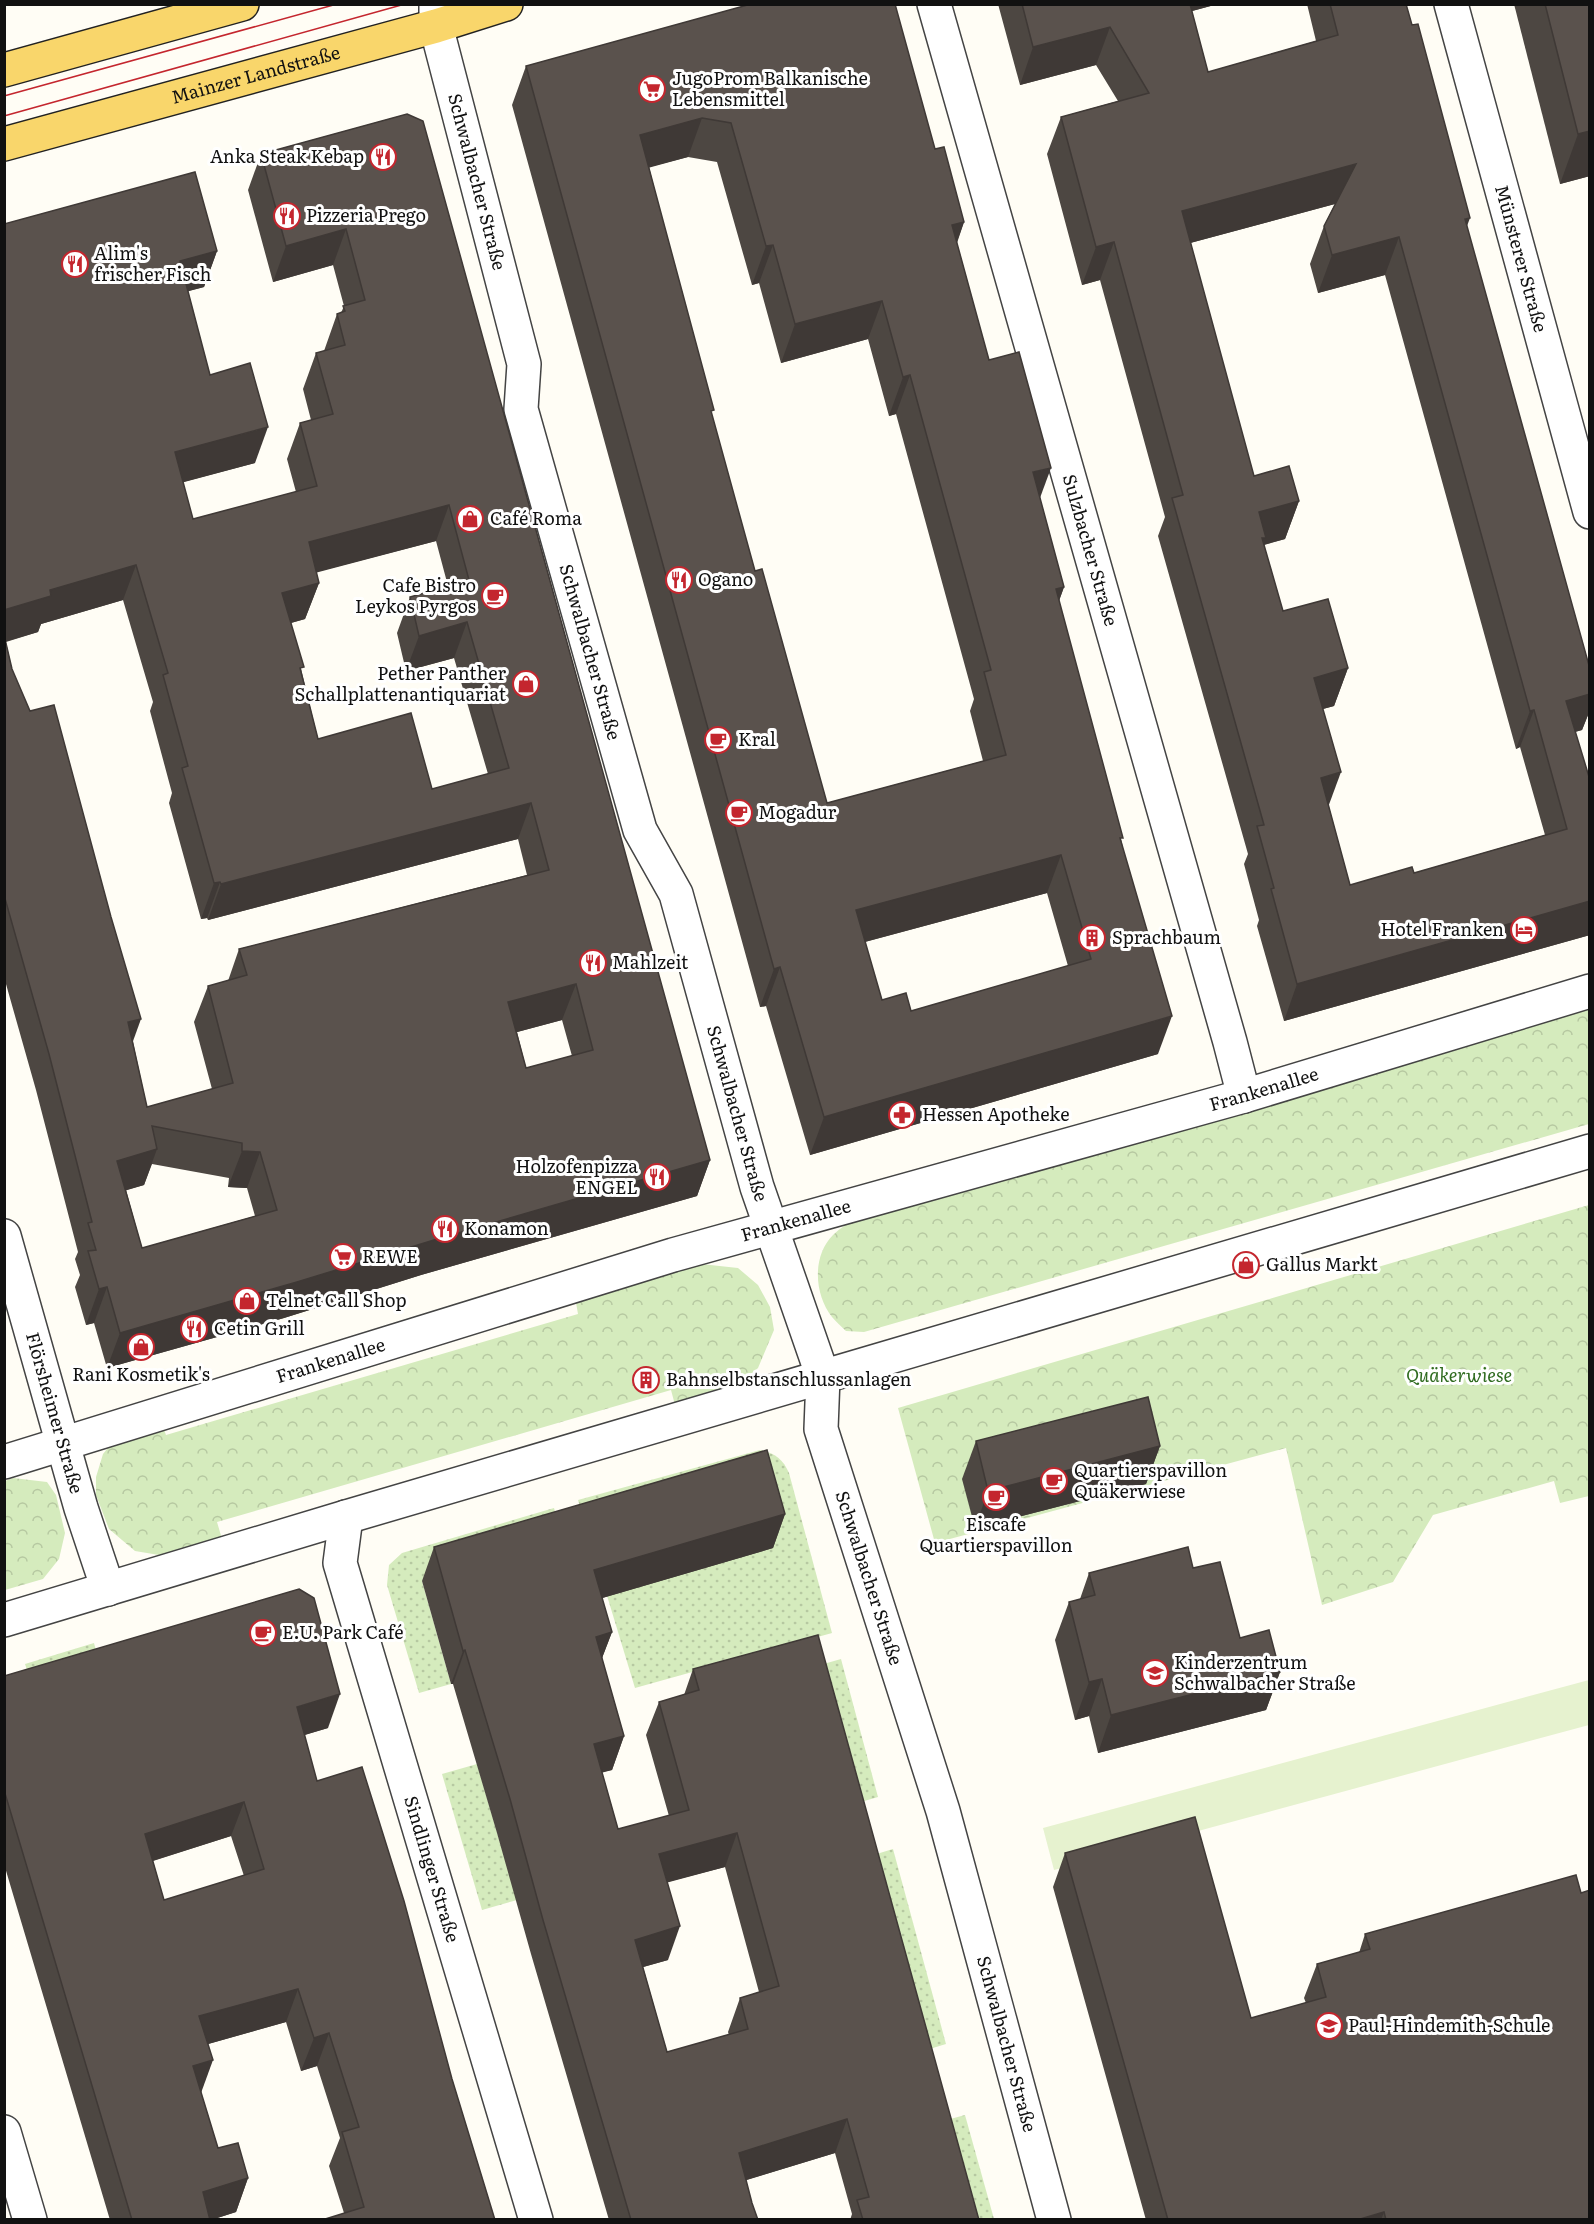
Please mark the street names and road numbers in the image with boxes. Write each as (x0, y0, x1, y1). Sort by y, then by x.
street label: Mainzer Landstraße (168, 38, 343, 110)
street label: Schwalbacher Straße (442, 90, 514, 273)
street label: Münsterer Straße (1489, 181, 1555, 335)
street label: Sulzbacher Straße (1057, 471, 1126, 629)
street label: Schwalbacher Straße (553, 561, 629, 743)
street label: Schwalbacher Straße (701, 1022, 776, 1205)
street label: Frankenallee (1206, 1059, 1322, 1117)
street label: Frankenallee (738, 1191, 854, 1247)
street label: Flörsheimer Straße (20, 1329, 91, 1496)
street label: Frankenallee (272, 1330, 388, 1389)
street label: Schwalbacher Straße (830, 1487, 911, 1668)
street label: Sindlinger Straße (398, 1792, 467, 1945)
street label: Schwalbacher Straße (971, 1952, 1045, 2135)

